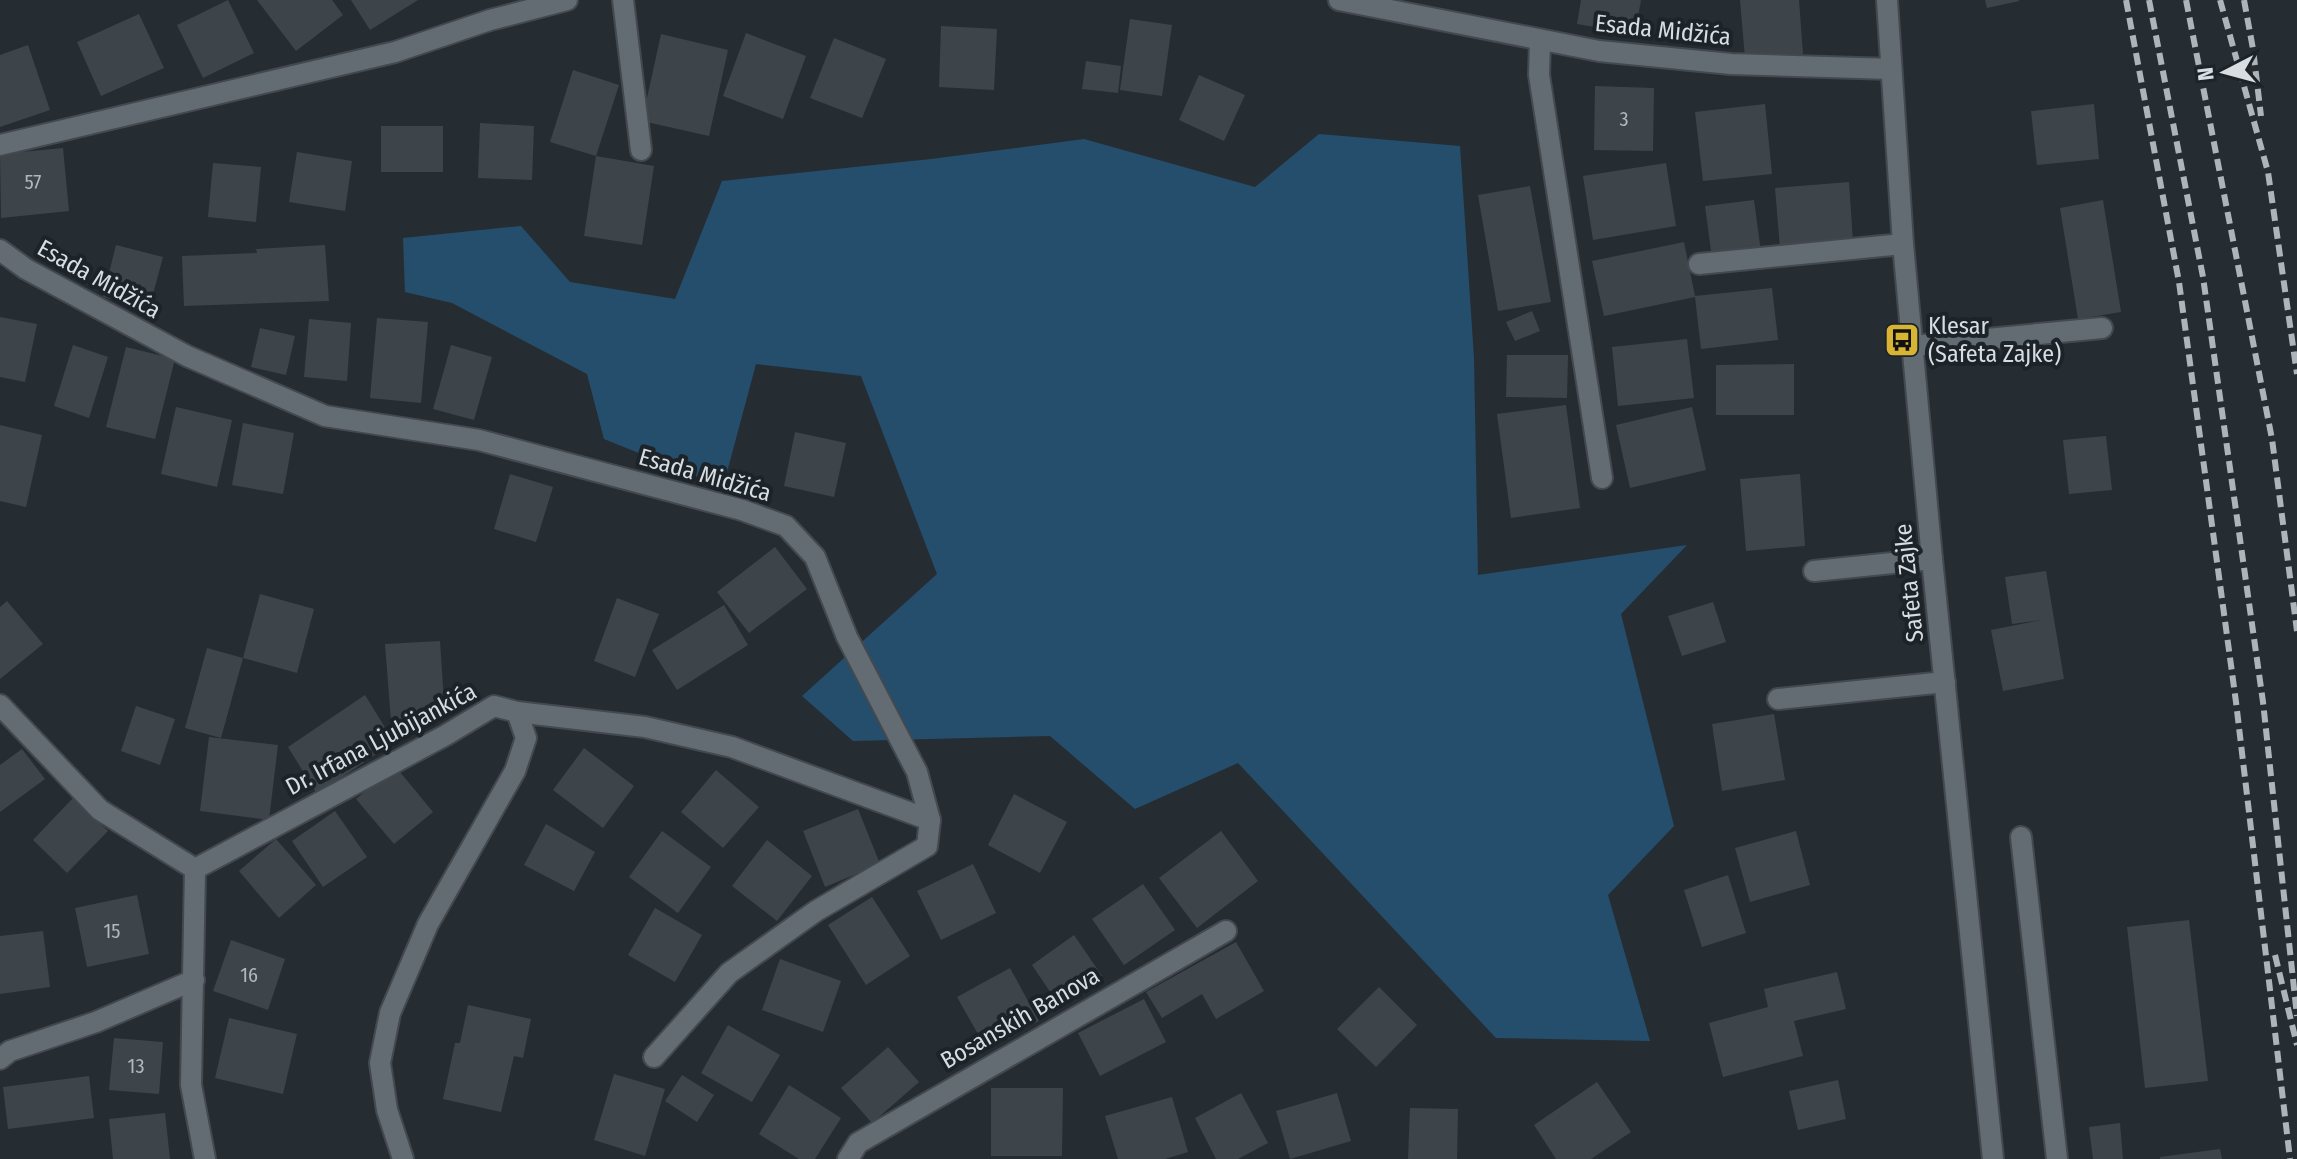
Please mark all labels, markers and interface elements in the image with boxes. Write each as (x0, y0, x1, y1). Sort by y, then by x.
street label: Esada Midžića (1594, 9, 1732, 51)
north arrow (2185, 32, 2265, 112)
text: N (2191, 66, 2220, 82)
house number: 3 (1619, 107, 1629, 131)
house number: 57 (25, 170, 41, 194)
street label: Esada Midžića (32, 234, 166, 324)
place label: Klesar (Safeta Zajke) (1928, 312, 2061, 368)
bus stop icon: Klesar (Safeta Zajke) (1883, 321, 1921, 359)
street label: Esada Midžića (636, 443, 774, 507)
street label: Safeta Zajke (1889, 522, 1929, 644)
street label: Dr. Irfana Ljubijankića (281, 677, 481, 801)
house number: 15 (104, 919, 120, 943)
street label: Bosanskih Banova (936, 961, 1104, 1075)
house number: 16 (240, 963, 258, 987)
house number: 13 (128, 1054, 144, 1078)

